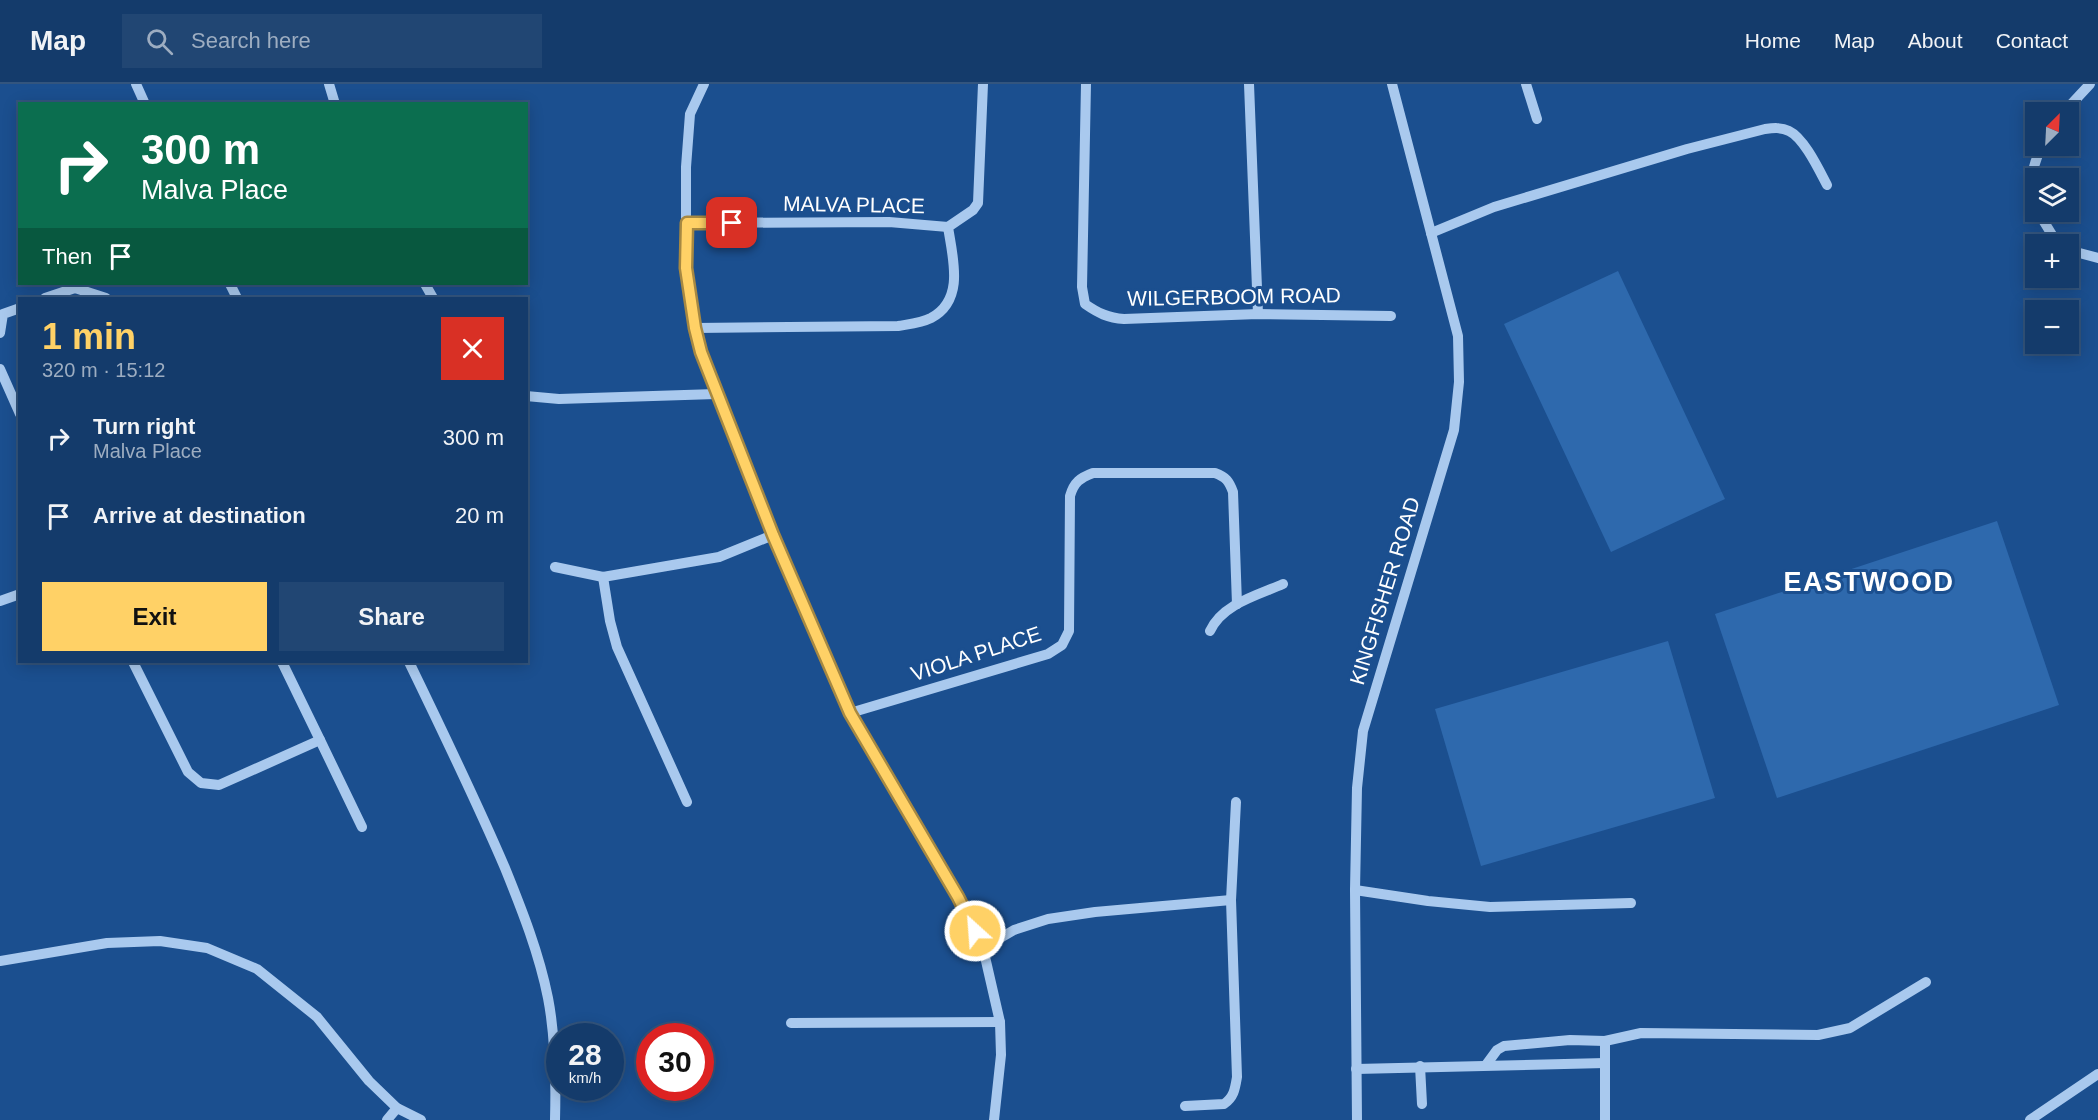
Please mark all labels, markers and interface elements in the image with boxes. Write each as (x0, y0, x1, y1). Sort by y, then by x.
search box (122, 14, 542, 68)
text: Map (30, 25, 86, 56)
icon: search (143, 25, 176, 58)
text: Search here (191, 28, 311, 53)
text: Home (1745, 29, 1801, 52)
text: Map (1834, 29, 1875, 52)
text: About (1908, 29, 1963, 52)
text: Contact (1996, 29, 2068, 52)
north arrow (2025, 102, 2079, 156)
map controls (2025, 102, 2079, 354)
icon: right (42, 126, 120, 204)
text: 300 m (141, 126, 260, 173)
button: layers (2025, 168, 2079, 222)
text: Malva Place (141, 175, 288, 205)
street label: MALVA PLACE (783, 192, 925, 217)
pin (706, 197, 757, 248)
icon: arrive (715, 206, 748, 239)
button: + (2025, 234, 2079, 288)
icon: arrive (104, 240, 137, 273)
text: Then (42, 244, 92, 269)
street label: WILGERBOOM ROAD (1127, 283, 1341, 310)
button: − (2025, 300, 2079, 354)
text: 1 min (42, 316, 136, 357)
button: close (441, 317, 504, 380)
text: 320 m · 15:12 (42, 359, 165, 381)
text: Turn right (93, 414, 195, 439)
icon: right (42, 422, 75, 455)
text: 300 m (443, 425, 504, 450)
text: Malva Place (93, 440, 202, 462)
street label: KINGFISHER ROAD (1345, 494, 1424, 687)
icon: arrive (42, 500, 75, 533)
text: Arrive at destination (93, 503, 306, 528)
text: 20 m (455, 503, 504, 528)
district label: EASTWOOD (1784, 567, 1955, 597)
button: Exit (42, 582, 267, 651)
button: Share (279, 582, 504, 651)
street label: VIOLA PLACE (908, 622, 1044, 685)
position arrow (943, 899, 1007, 963)
speed limit sign: 30 (636, 1023, 714, 1101)
text: 28 (568, 1038, 602, 1071)
text: km/h (569, 1069, 601, 1086)

